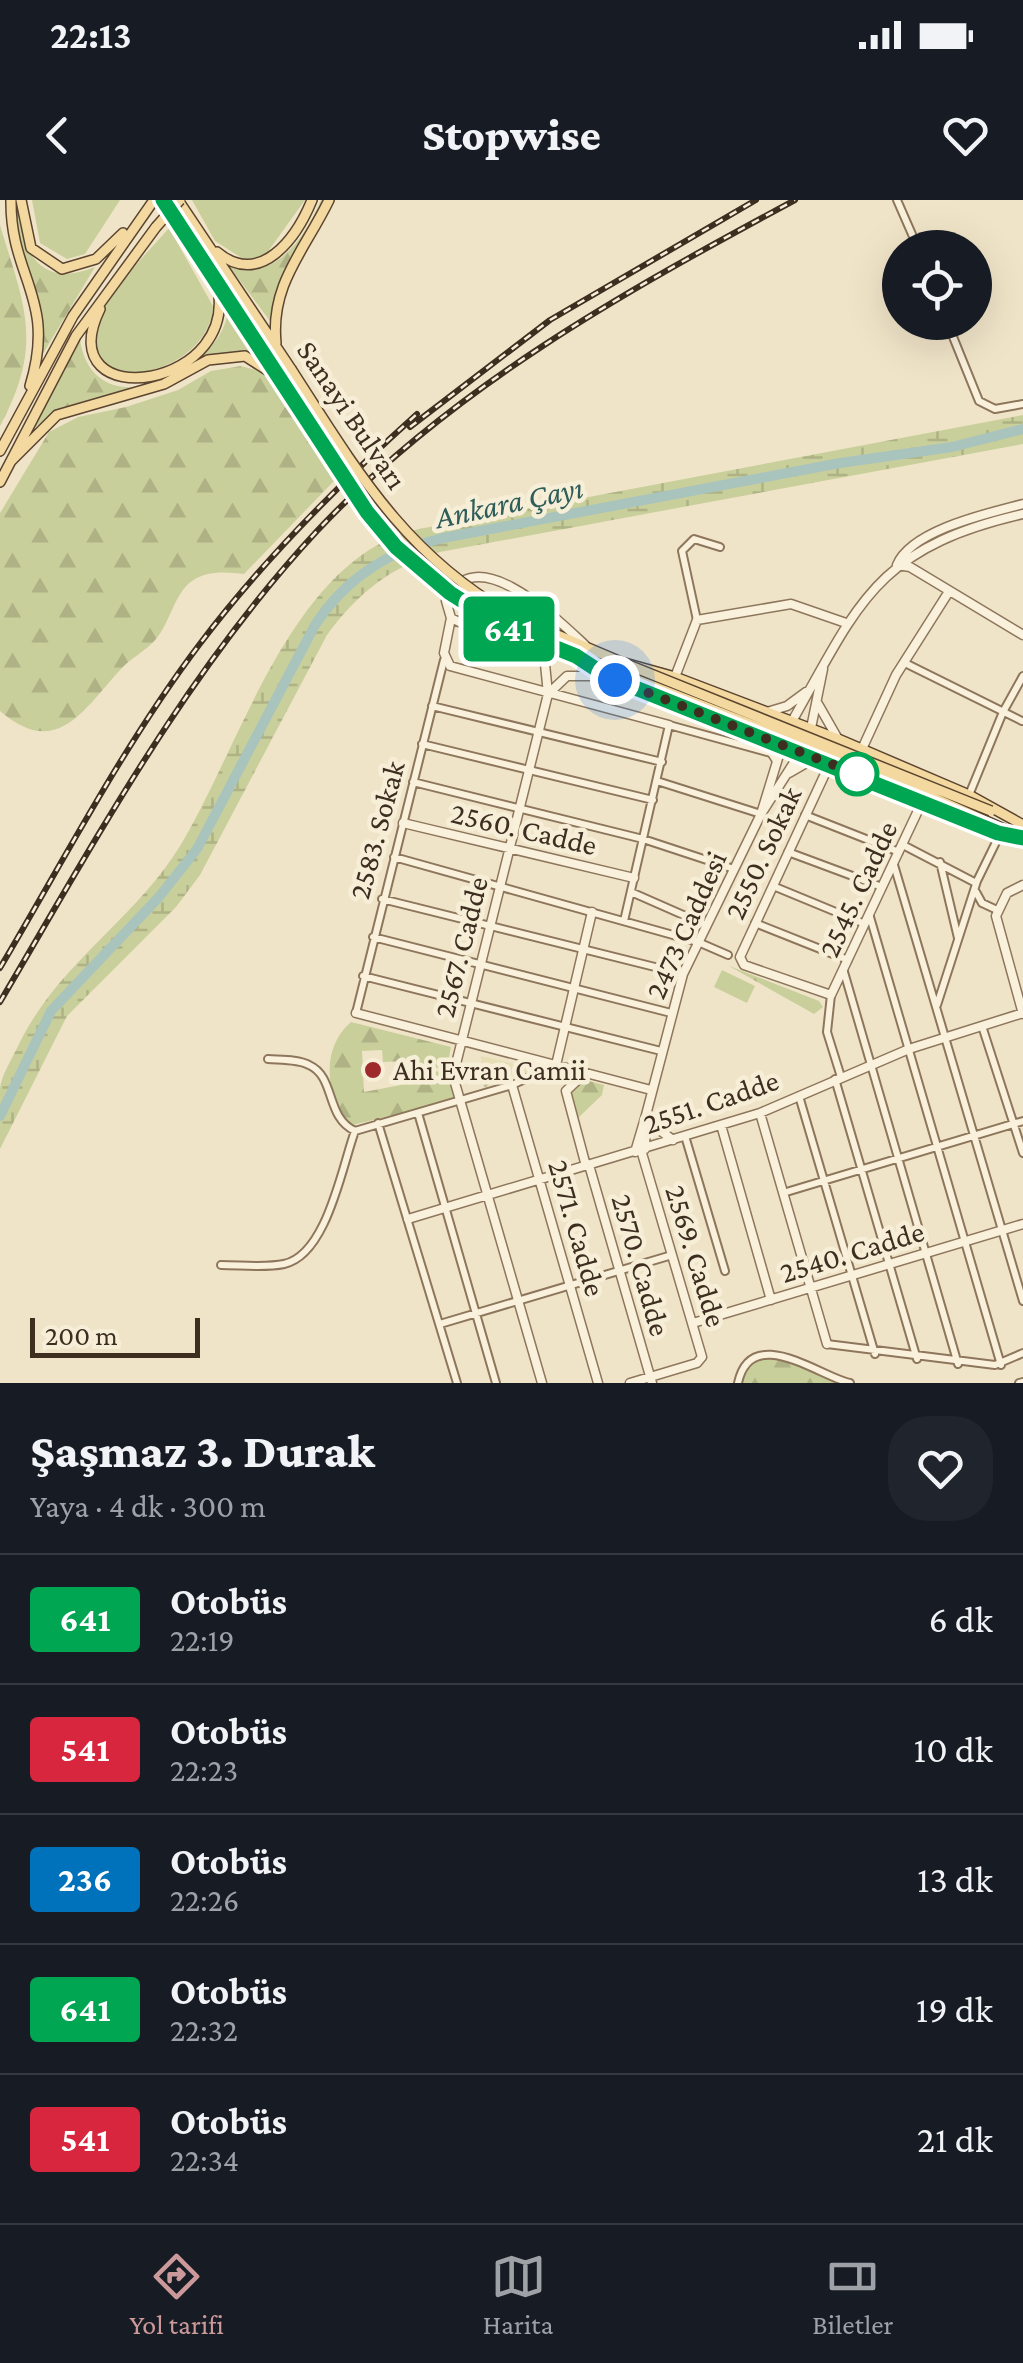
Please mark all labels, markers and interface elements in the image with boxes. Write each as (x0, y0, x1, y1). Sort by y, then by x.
text: 22:13 (50, 14, 132, 56)
icon: back (30, 108, 85, 163)
icon: heart (938, 108, 993, 163)
text: Stopwise (422, 110, 601, 160)
map controls (882, 230, 992, 340)
button: locate (882, 230, 992, 340)
street label: Sanayi Bulvarı (290, 334, 414, 496)
water label: Ankara Çayı (430, 469, 586, 536)
line badge: 641 (452, 596, 566, 662)
text: 641 (483, 610, 535, 649)
your location (590, 655, 640, 705)
unlabelled marker (836, 753, 878, 795)
street label: 2583. Sokak (342, 757, 411, 903)
street label: 2550. Sokak (718, 781, 808, 924)
street label: 2560. Cadde (448, 796, 600, 861)
street label: 2545. Cadde (812, 816, 903, 962)
street label: 2473 Caddesi (638, 846, 733, 1004)
street label: 2567. Cadde (427, 873, 494, 1021)
place label: Ahi Evran Camii (393, 1053, 586, 1086)
marker: Ahi Evran Camii (362, 1059, 384, 1081)
street label: 2551. Cadde (639, 1063, 783, 1140)
street label: 2571. Cadde (542, 1156, 613, 1300)
street label: 2569. Cadde (659, 1181, 734, 1331)
street label: 2570. Cadde (606, 1190, 677, 1340)
street label: 2540. Cadde (776, 1214, 928, 1289)
scale bar (30, 1313, 200, 1358)
text: 200 m (45, 1320, 118, 1351)
button: heart (888, 1416, 993, 1521)
text: Şaşmaz 3. Durak (30, 1424, 375, 1477)
text: Yaya · 4 dk · 300 m (30, 1488, 266, 1524)
text: Otobüs (170, 1580, 287, 1622)
text: 6 dk (928, 1598, 993, 1640)
text: 641 (59, 1600, 111, 1639)
text: 22:19 (170, 1622, 235, 1658)
text: Otobüs (170, 1710, 287, 1752)
text: 10 dk (914, 1728, 993, 1770)
text: 541 (60, 1730, 110, 1769)
text: 22:23 (170, 1752, 238, 1788)
text: Otobüs (170, 1840, 287, 1882)
text: 13 dk (917, 1858, 993, 1900)
text: 236 (58, 1860, 112, 1899)
text: 22:26 (170, 1882, 239, 1918)
text: Otobüs (170, 1970, 287, 2012)
text: 19 dk (916, 1988, 993, 2030)
text: 641 (59, 1990, 111, 2029)
text: 22:32 (170, 2012, 238, 2048)
text: Otobüs (170, 2100, 287, 2142)
text: 21 dk (917, 2118, 993, 2160)
text: 541 (60, 2120, 110, 2159)
text: 22:34 (170, 2142, 239, 2178)
tab: Yol tarifi (129, 2249, 224, 2340)
tab: Harita (483, 2249, 553, 2340)
tab: Biletler (812, 2249, 894, 2340)

